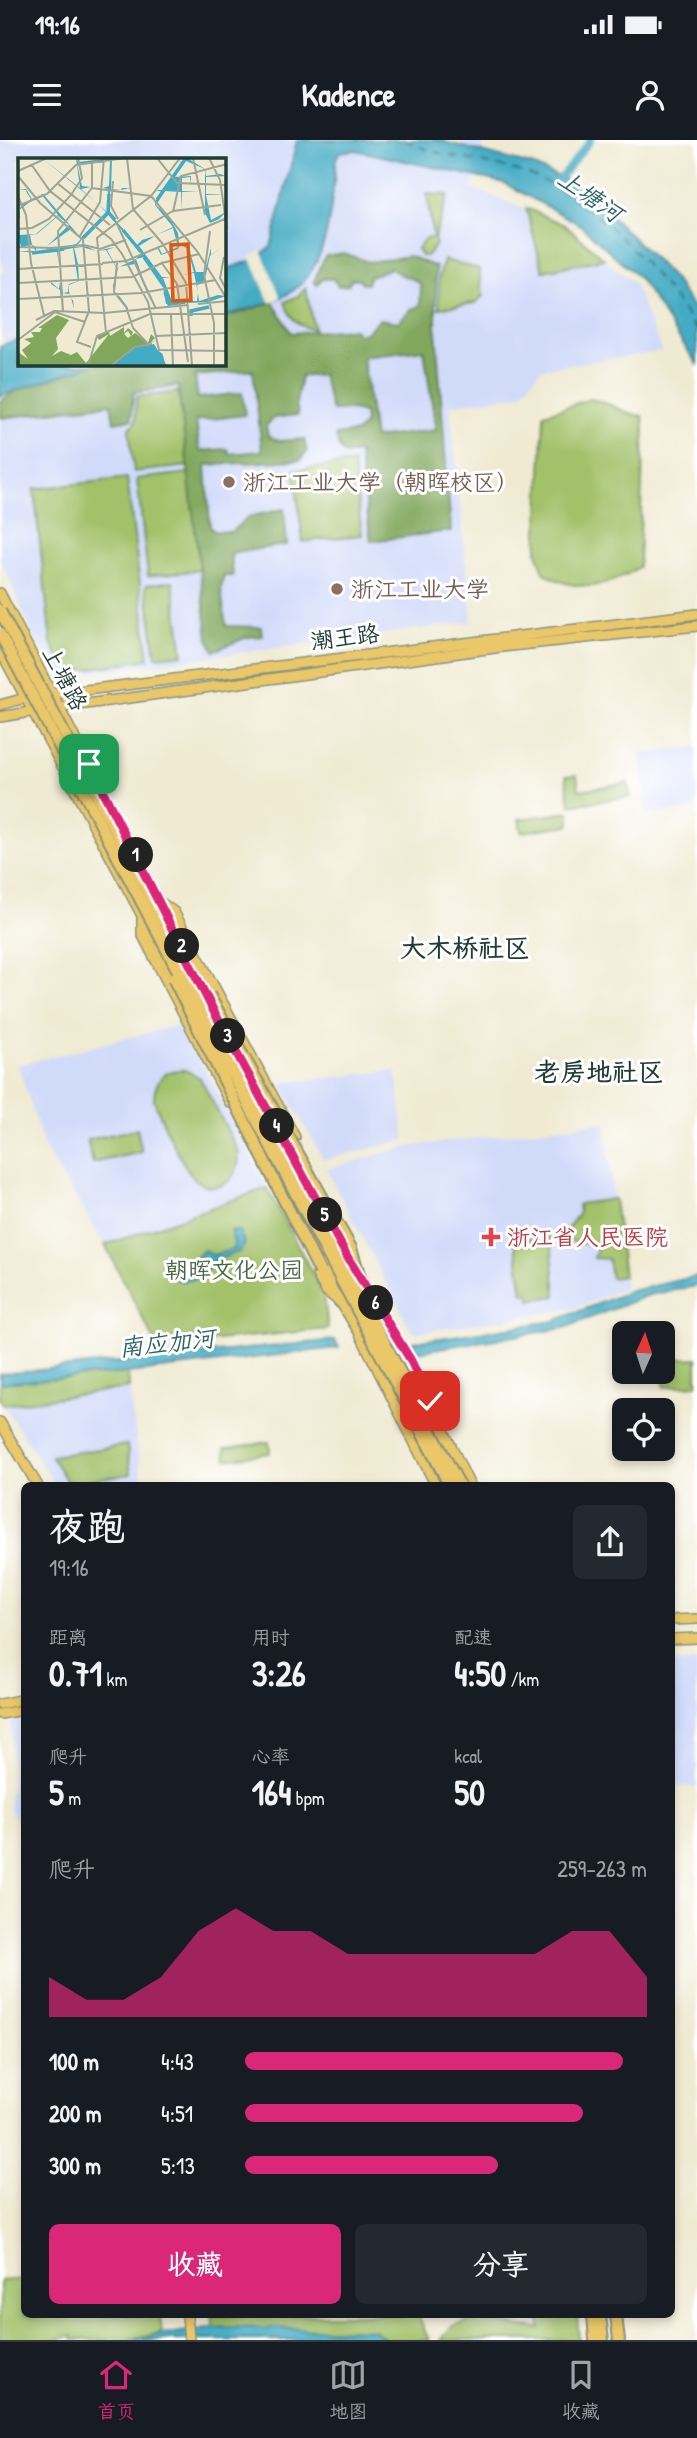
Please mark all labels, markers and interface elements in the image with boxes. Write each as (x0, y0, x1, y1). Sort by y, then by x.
text: 19:16 (35, 7, 80, 42)
text: Kadence (301, 73, 396, 116)
icon: menu (28, 76, 66, 114)
icon: person (631, 76, 669, 114)
inset map (18, 158, 226, 366)
water label: 上塘河 (552, 161, 633, 231)
place label: 浙江工业大学（朝晖校区） (243, 466, 519, 497)
marker: 浙江工业大学（朝晖校区） (221, 474, 237, 490)
place label: 浙江工业大学 (351, 573, 489, 604)
marker: 浙江工业大学 (329, 581, 345, 597)
street label: 潮王路 (309, 617, 381, 656)
street label: 上塘路 (36, 640, 95, 716)
pin (59, 734, 119, 794)
icon: arrive (70, 745, 108, 783)
pin: 1 (118, 838, 154, 872)
text: 1 (132, 841, 139, 867)
pin: 2 (164, 928, 200, 964)
district label: 大木桥社区 (400, 930, 530, 965)
text: 2 (177, 932, 186, 958)
pin: 3 (210, 1018, 246, 1054)
text: 3 (223, 1022, 232, 1048)
district label: 老房地社区 (534, 1054, 664, 1089)
pin: 4 (260, 1108, 294, 1144)
text: 4 (273, 1112, 280, 1138)
pin: 5 (308, 1198, 342, 1232)
text: 5 (320, 1201, 329, 1227)
place label: 浙江省人民医院 (507, 1221, 668, 1252)
marker: 浙江省人民医院 (481, 1227, 501, 1247)
park label: 朝晖文化公园 (165, 1254, 303, 1285)
pin: 6 (358, 1286, 394, 1320)
text: 6 (372, 1289, 379, 1315)
water label: 南应加河 (117, 1321, 220, 1363)
north arrow (612, 1321, 676, 1384)
map controls (612, 1321, 675, 1461)
pin (400, 1371, 460, 1431)
icon: check (411, 1382, 449, 1420)
button: locate (612, 1398, 675, 1461)
text: 夜跑 (49, 1500, 125, 1552)
button: share (573, 1505, 647, 1579)
text: 19:16 (49, 1552, 89, 1583)
text: 距离 (49, 1624, 87, 1650)
text: 用时 (252, 1624, 290, 1650)
text: 配速 (454, 1624, 492, 1650)
text: 0.71 (49, 1650, 102, 1697)
text: 3:26 (252, 1650, 306, 1697)
text: 4:50 (454, 1650, 506, 1697)
text: km (102, 1666, 127, 1692)
text: /km (506, 1666, 539, 1692)
text: 爬升 (49, 1743, 87, 1769)
text: 心率 (252, 1743, 290, 1769)
text: kcal (454, 1743, 482, 1769)
text: 5 (49, 1769, 64, 1816)
text: 164 (252, 1769, 291, 1816)
text: 50 (454, 1769, 485, 1816)
text: m (64, 1785, 81, 1811)
text: bpm (291, 1785, 325, 1811)
text: 爬升 (49, 1853, 95, 1884)
text: 259–263 m (557, 1853, 647, 1884)
text: 100 m (49, 2046, 99, 2077)
text: 4:43 (161, 2046, 194, 2077)
text: 200 m (49, 2098, 101, 2129)
text: 4:51 (161, 2098, 193, 2129)
text: 300 m (49, 2150, 101, 2181)
text: 5:13 (161, 2150, 195, 2181)
button: 收藏 (49, 2224, 341, 2304)
button: 分享 (355, 2224, 647, 2304)
tab: 首页 (97, 2356, 135, 2424)
tab: 地图 (329, 2356, 368, 2424)
tab: 收藏 (562, 2356, 600, 2424)

